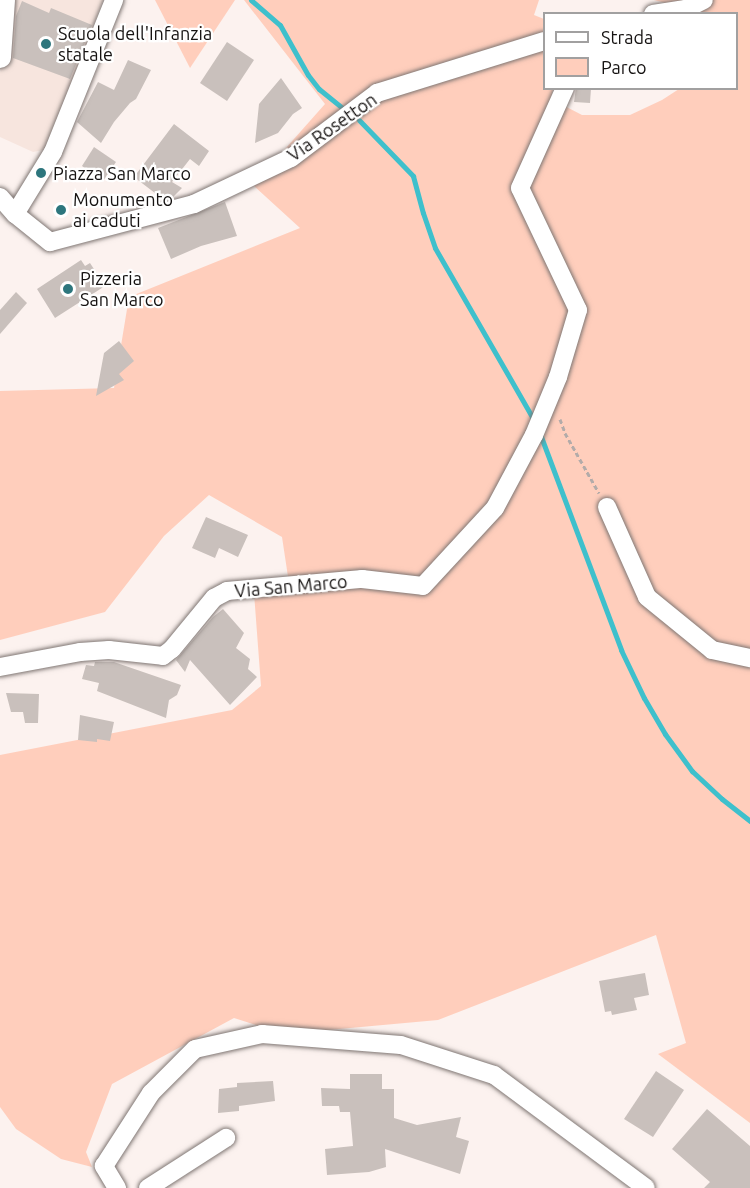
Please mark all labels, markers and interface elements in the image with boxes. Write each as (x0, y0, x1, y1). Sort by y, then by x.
legend (543, 12, 738, 90)
place label: Scuola dell'Infanzia statale (58, 23, 212, 66)
text: Strada (601, 27, 653, 47)
marker: Scuola dell'Infanzia statale (39, 37, 53, 51)
text: Parco (601, 57, 647, 77)
street label: Via Rosetton (283, 88, 381, 166)
place label: Piazza San Marco (53, 162, 191, 184)
marker: Piazza San Marco (34, 166, 48, 180)
place label: Monumento ai caduti (73, 189, 173, 232)
marker: Monumento ai caduti (54, 203, 68, 217)
place label: Pizzeria San Marco (80, 268, 164, 310)
marker: Pizzeria San Marco (61, 282, 75, 296)
street label: Via San Marco (234, 570, 348, 602)

